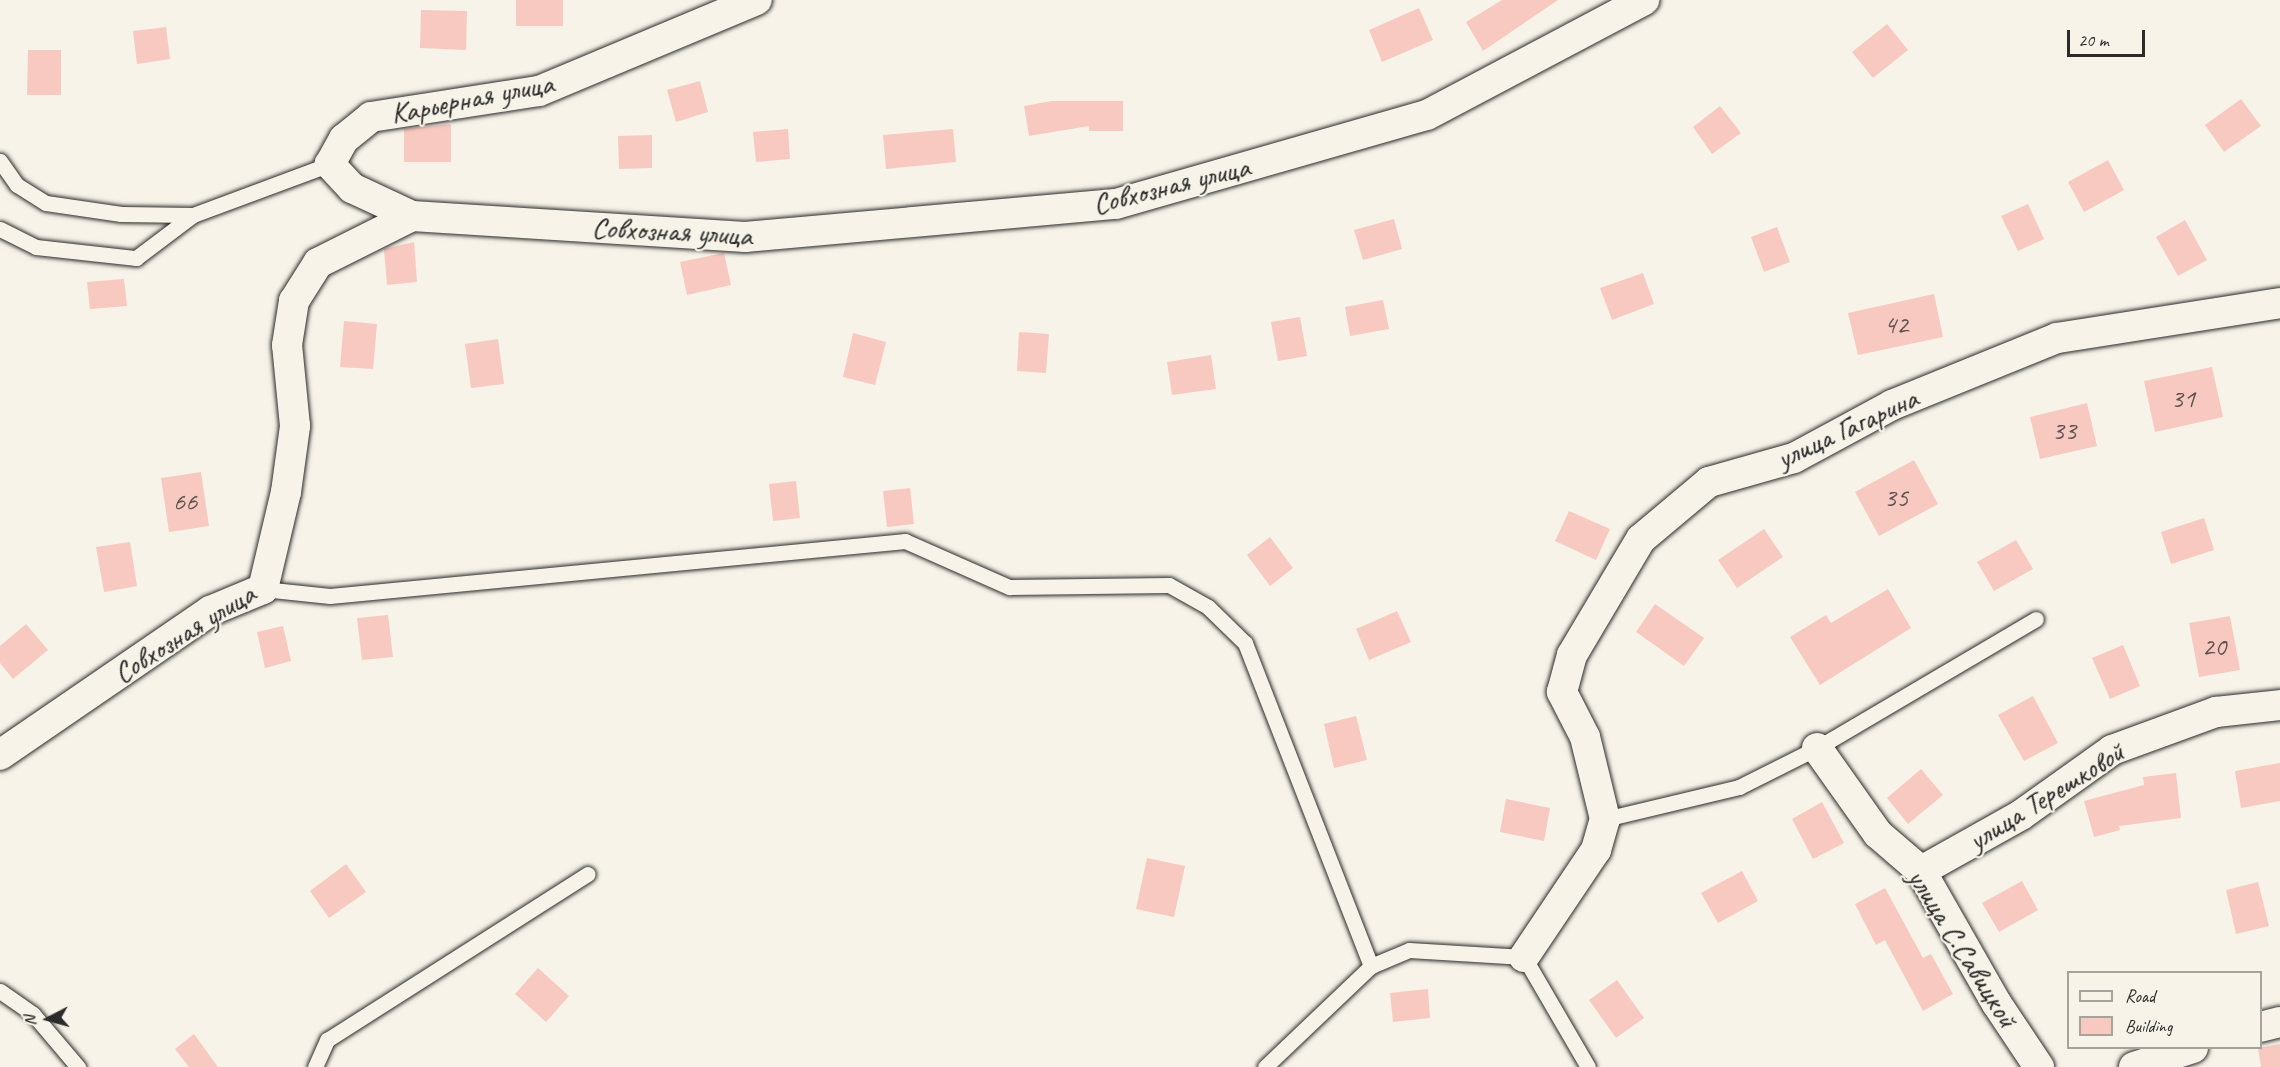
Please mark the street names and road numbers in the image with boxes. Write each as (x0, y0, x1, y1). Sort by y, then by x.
street label: Карьерная улица (386, 64, 558, 132)
street label: Совхозная улица (1087, 148, 1255, 222)
street label: Совхозная улица (590, 209, 754, 253)
street label: улица Гагарина (1770, 379, 1924, 477)
street label: Совхозная улица (105, 574, 263, 692)
street label: улица Терешковой (1962, 734, 2130, 858)
street label: улица С.Савицкой (1900, 862, 2026, 1034)

